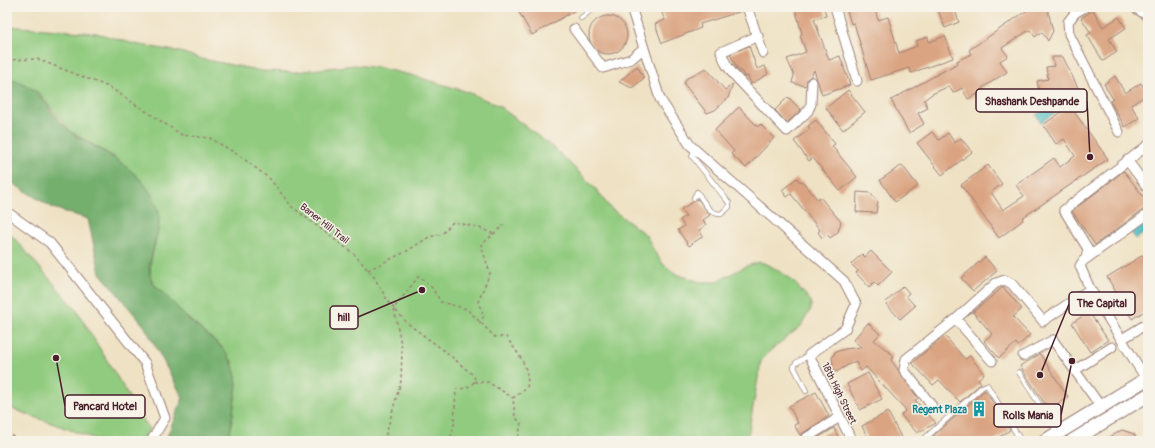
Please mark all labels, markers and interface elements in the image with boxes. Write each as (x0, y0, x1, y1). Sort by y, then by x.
callout: Shashank Deshpande (976, 89, 1087, 112)
text: Shashank Deshpande (985, 95, 1080, 108)
street label: Baner Hill Trail (297, 201, 351, 247)
callout: The Capital (1069, 292, 1135, 315)
text: The Capital (1076, 297, 1128, 310)
callout: hill (330, 306, 358, 329)
text: hill (338, 311, 351, 324)
street label: 18th High Street (819, 361, 860, 427)
callout: Pancard Hotel (65, 395, 145, 418)
text: Pancard Hotel (73, 400, 137, 413)
building icon: Regent Plaza (970, 400, 988, 418)
place label: Regent Plaza (912, 404, 967, 416)
callout: Rolls Mania (994, 404, 1061, 427)
text: Rolls Mania (1003, 409, 1053, 422)

